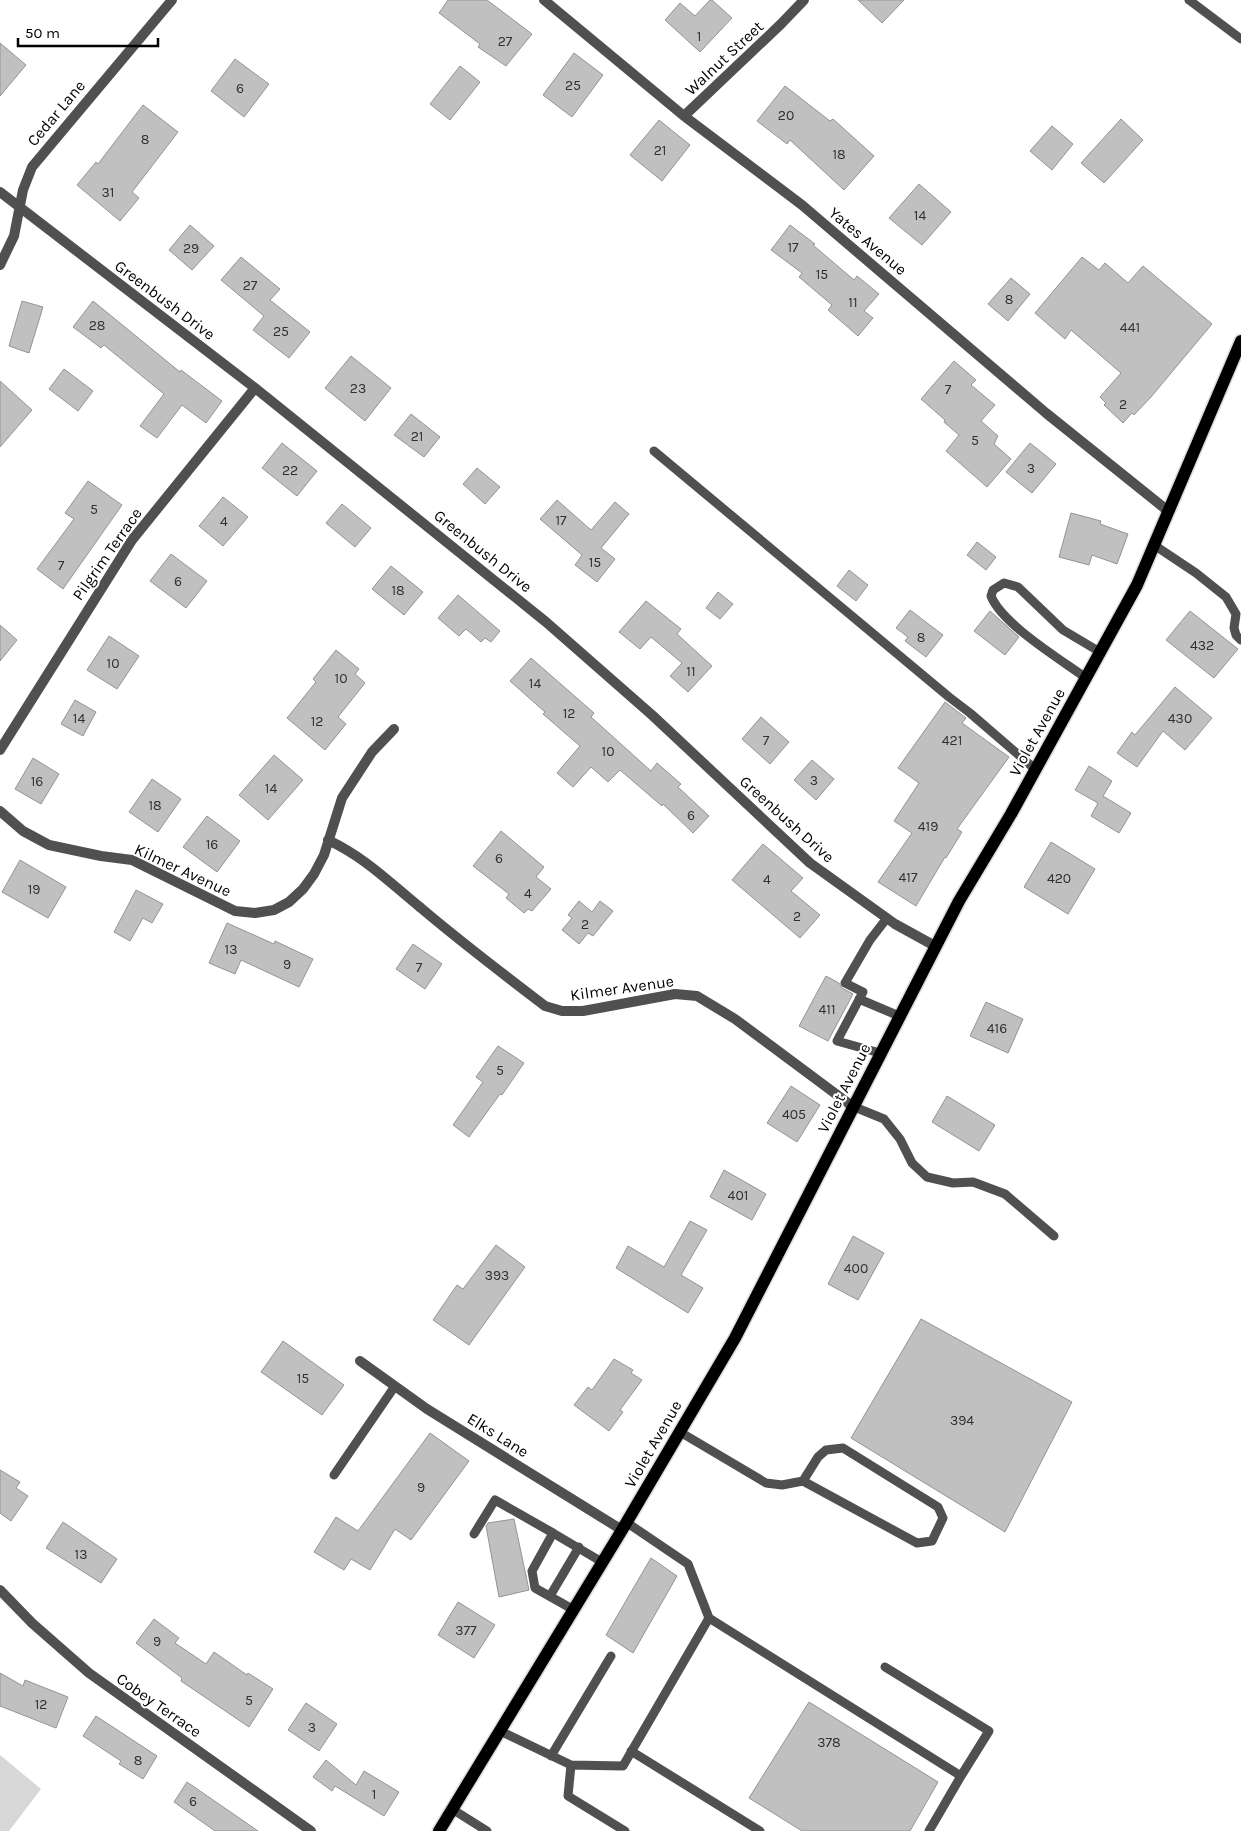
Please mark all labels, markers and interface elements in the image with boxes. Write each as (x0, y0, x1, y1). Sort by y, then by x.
scale bar (18, 15, 158, 47)
street label: Walnut Street (681, 17, 767, 99)
text: 50 m (25, 24, 60, 42)
house number: 1 (697, 28, 701, 45)
house number: 27 (498, 33, 513, 50)
street label: Cedar Lane (23, 76, 89, 150)
house number: 25 (565, 77, 581, 94)
house number: 6 (236, 80, 244, 97)
house number: 20 (778, 107, 794, 124)
house number: 8 (141, 131, 149, 148)
house number: 21 (654, 142, 666, 159)
house number: 18 (832, 146, 846, 163)
house number: 31 (102, 184, 114, 201)
street label: Yates Avenue (825, 203, 911, 279)
house number: 14 (914, 207, 926, 224)
house number: 17 (787, 239, 799, 256)
house number: 29 (183, 240, 199, 257)
street label: Greenbush Drive (111, 256, 219, 344)
house number: 15 (816, 266, 828, 283)
house number: 27 (243, 277, 258, 294)
house number: 8 (1005, 291, 1013, 308)
house number: 11 (848, 294, 858, 311)
house number: 28 (89, 317, 105, 334)
house number: 441 (1120, 319, 1140, 336)
house number: 25 (273, 323, 289, 340)
house number: 23 (350, 380, 366, 397)
house number: 7 (945, 381, 952, 398)
house number: 2 (1119, 396, 1127, 413)
house number: 21 (411, 428, 423, 445)
house number: 5 (971, 432, 979, 449)
house number: 3 (1027, 460, 1035, 477)
house number: 22 (282, 462, 298, 479)
house number: 5 (90, 501, 98, 518)
street label: Pilgrim Terrace (68, 504, 146, 604)
street label: Greenbush Drive (430, 506, 536, 596)
house number: 17 (555, 512, 567, 529)
house number: 4 (220, 513, 228, 530)
house number: 15 (589, 554, 601, 571)
house number: 7 (58, 557, 65, 574)
house number: 6 (174, 573, 182, 590)
house number: 18 (391, 582, 405, 599)
house number: 8 (917, 629, 925, 646)
house number: 432 (1190, 637, 1214, 654)
house number: 10 (107, 655, 119, 672)
house number: 11 (686, 663, 696, 680)
house number: 10 (335, 670, 347, 687)
house number: 14 (529, 675, 541, 692)
street label: Violet Avenue (1005, 685, 1069, 779)
house number: 12 (563, 705, 575, 722)
house number: 14 (73, 710, 85, 727)
house number: 430 (1168, 710, 1192, 727)
house number: 12 (311, 713, 323, 730)
house number: 7 (763, 732, 770, 749)
house number: 421 (942, 732, 962, 749)
house number: 10 (602, 743, 614, 760)
street label: Greenbush Drive (736, 772, 838, 866)
house number: 3 (810, 772, 818, 789)
house number: 16 (31, 773, 43, 790)
house number: 14 (265, 780, 277, 797)
house number: 18 (148, 797, 162, 814)
house number: 6 (687, 807, 695, 824)
house number: 419 (918, 818, 938, 835)
house number: 16 (206, 836, 218, 853)
street label: Kilmer Avenue (132, 839, 234, 901)
house number: 6 (495, 850, 503, 867)
house number: 417 (898, 869, 918, 886)
house number: 420 (1047, 870, 1071, 887)
house number: 4 (763, 871, 771, 888)
house number: 19 (28, 881, 40, 898)
house number: 4 (524, 885, 532, 902)
house number: 2 (793, 908, 801, 925)
house number: 2 (581, 916, 589, 933)
house number: 13 (225, 941, 237, 958)
house number: 9 (283, 956, 291, 973)
house number: 7 (416, 959, 423, 976)
street label: Kilmer Avenue (569, 971, 675, 1005)
house number: 411 (818, 1001, 836, 1018)
house number: 416 (987, 1020, 1007, 1037)
street label: Violet Avenue (813, 1040, 875, 1136)
house number: 5 (496, 1062, 504, 1079)
house number: 405 (782, 1106, 806, 1123)
house number: 401 (728, 1187, 748, 1204)
house number: 400 (844, 1260, 868, 1277)
house number: 393 (485, 1267, 509, 1284)
house number: 15 (297, 1370, 309, 1387)
street label: Violet Avenue (620, 1397, 686, 1491)
street label: Elks Lane (464, 1409, 532, 1461)
house number: 394 (950, 1412, 974, 1429)
house number: 9 (417, 1479, 425, 1496)
house number: 13 (75, 1546, 87, 1563)
house number: 377 (455, 1622, 477, 1639)
house number: 9 (153, 1633, 161, 1650)
street label: Cobey Terrace (113, 1669, 205, 1741)
house number: 5 (245, 1692, 253, 1709)
house number: 12 (35, 1696, 47, 1713)
house number: 3 (308, 1719, 316, 1736)
house number: 378 (817, 1734, 841, 1751)
house number: 8 (134, 1752, 142, 1769)
house number: 1 (372, 1786, 376, 1803)
house number: 6 (189, 1793, 197, 1810)

